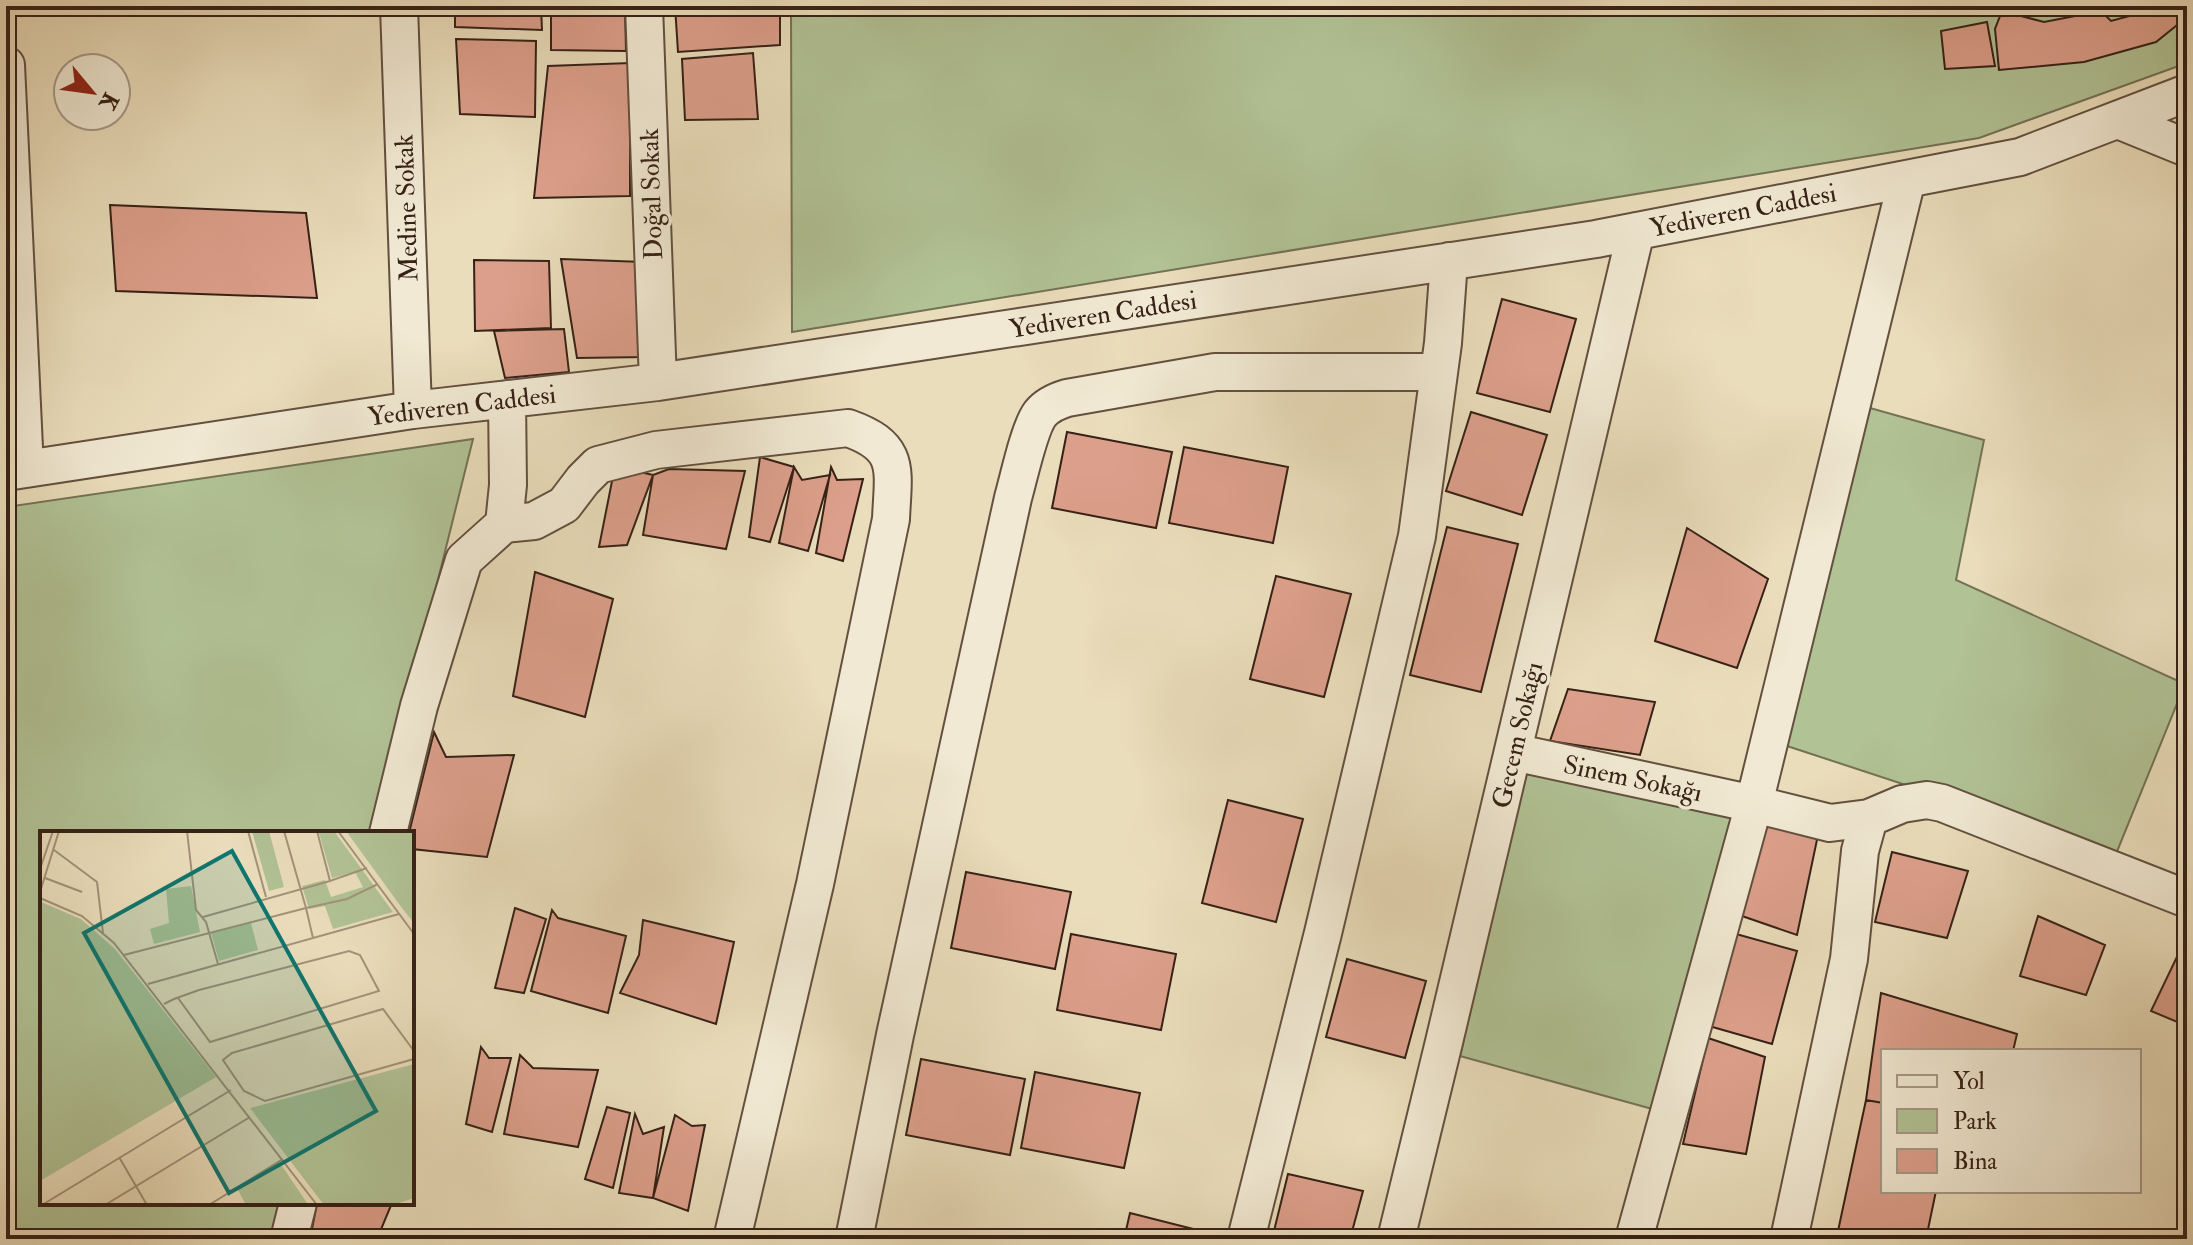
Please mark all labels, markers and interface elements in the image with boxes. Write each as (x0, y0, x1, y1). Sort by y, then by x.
north arrow (52, 52, 132, 132)
text: K (92, 88, 125, 115)
street label: Doğal Sokak (634, 127, 670, 260)
street label: Medine Sokak (388, 133, 426, 282)
street label: Yediveren Caddesi (1647, 177, 1839, 245)
street label: Yediveren Caddesi (1007, 284, 1199, 346)
street label: Yediveren Caddesi (366, 379, 558, 433)
street label: Gecem Sokağı (1486, 659, 1550, 812)
street label: Sinem Sokağı (1561, 749, 1705, 809)
inset map (40, 831, 414, 1205)
legend (1881, 1049, 2141, 1193)
text: Yol (1953, 1066, 1985, 1097)
text: Park (1953, 1106, 1997, 1137)
text: Bina (1953, 1146, 1998, 1177)

